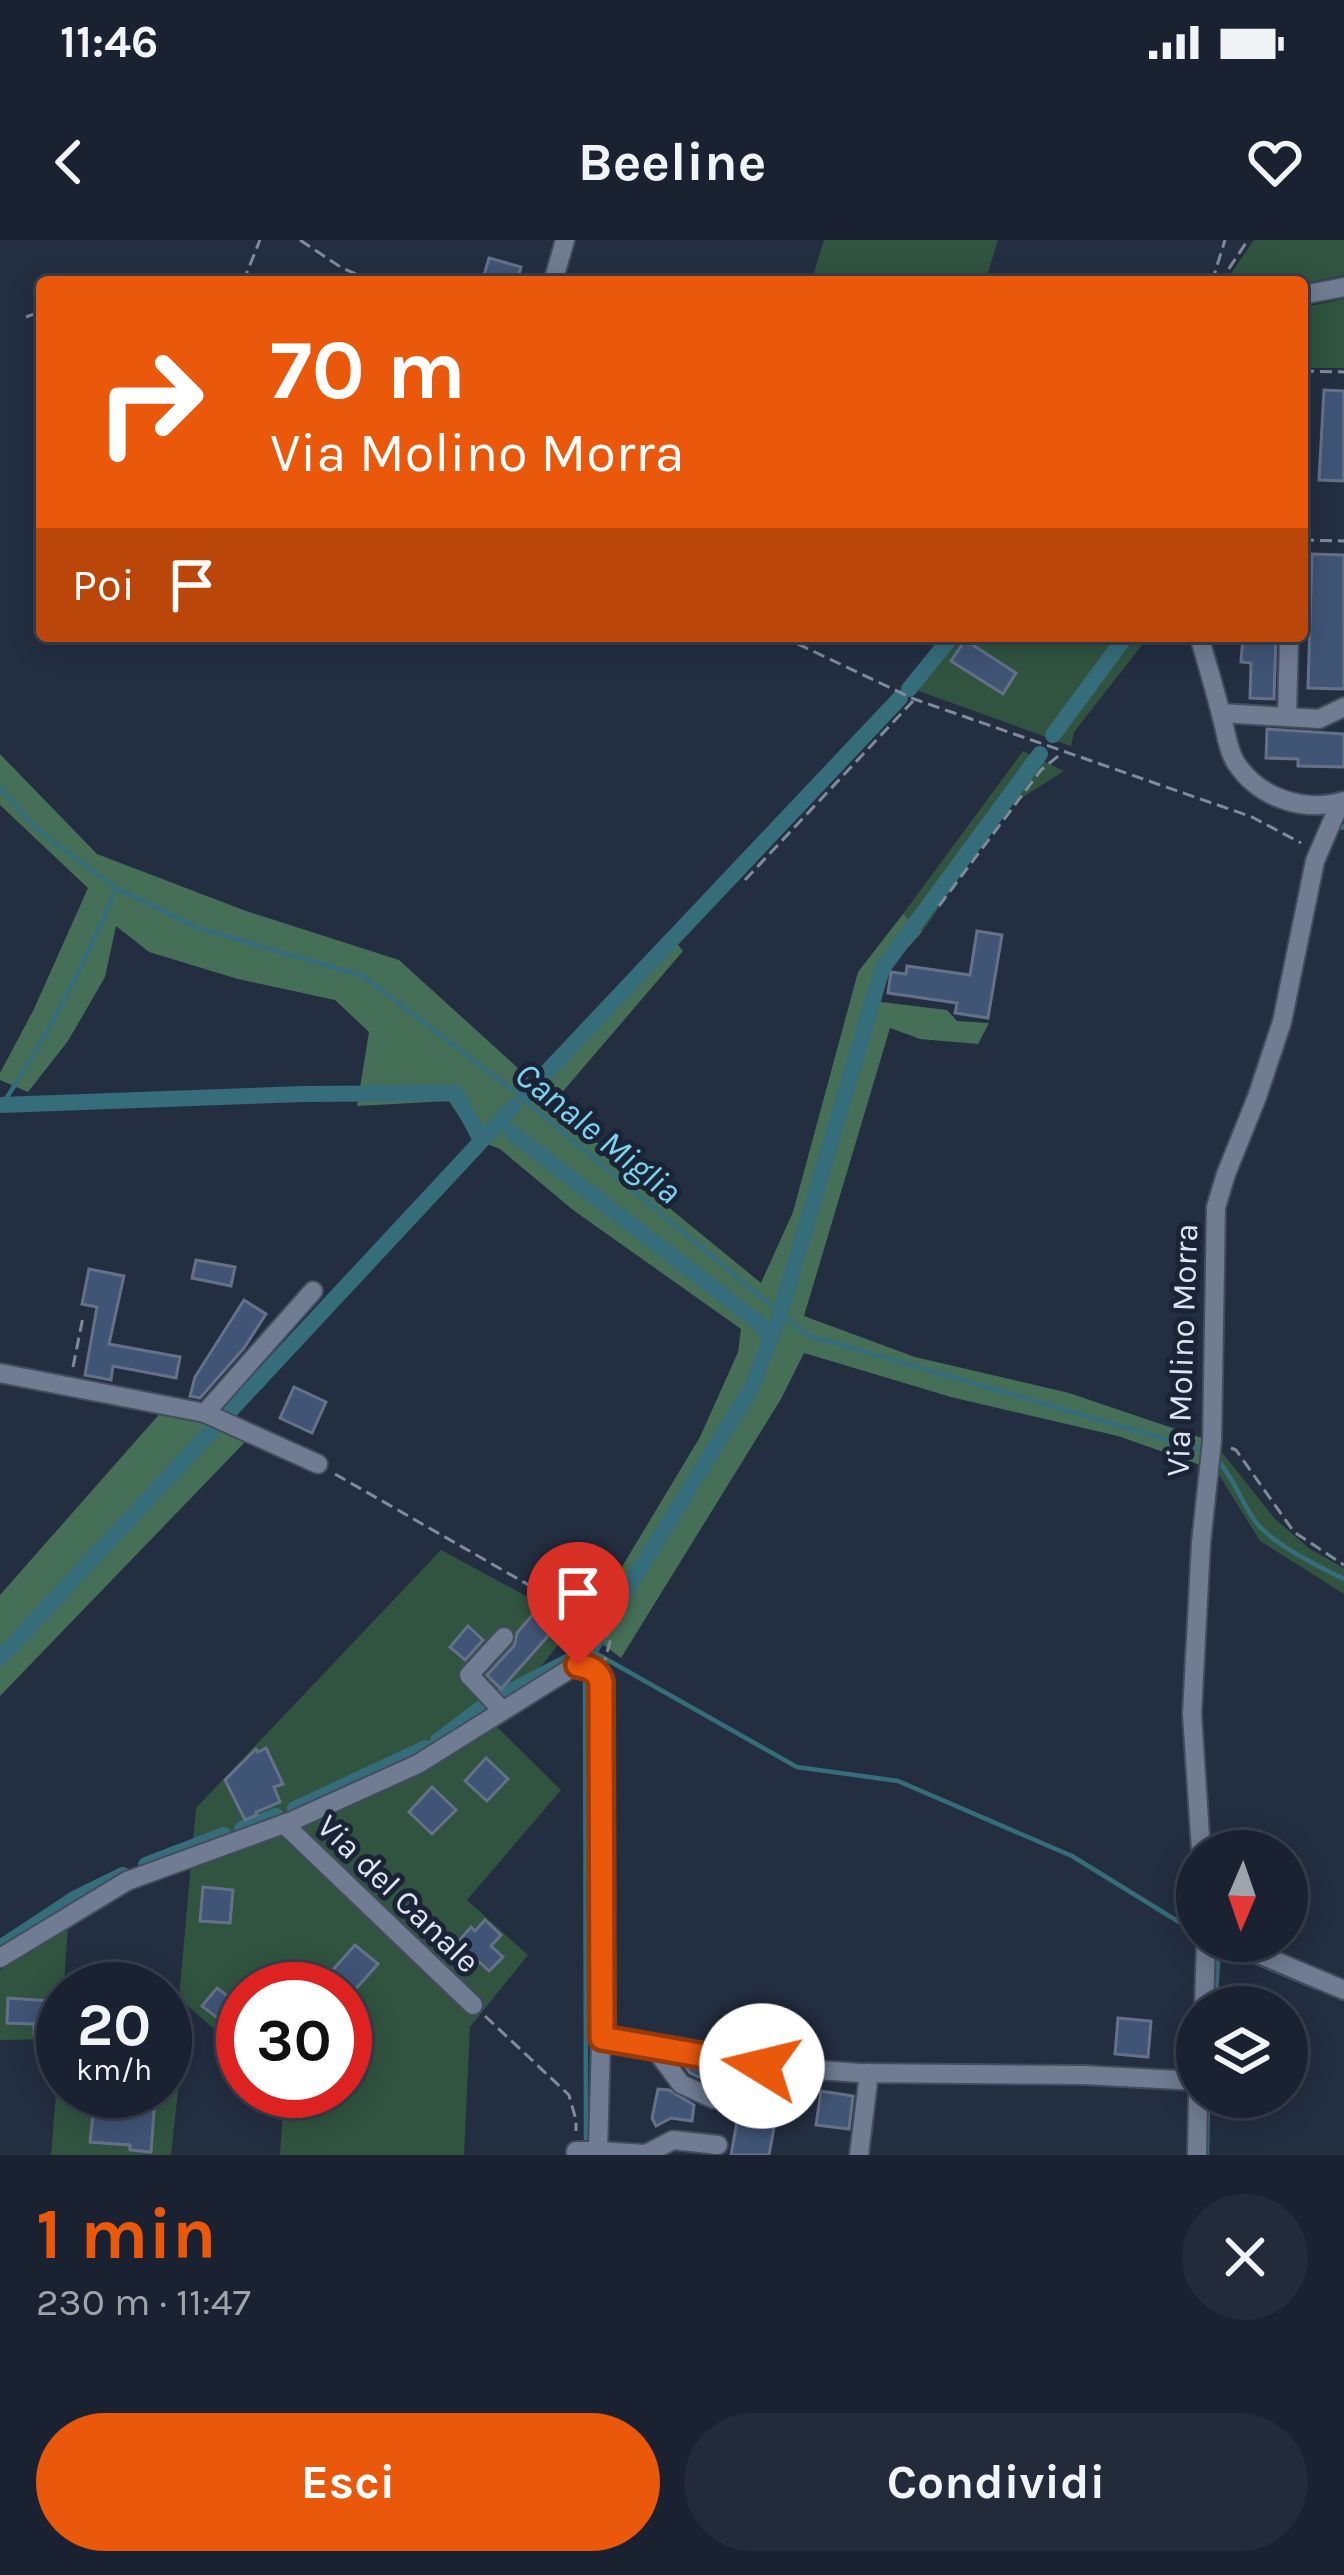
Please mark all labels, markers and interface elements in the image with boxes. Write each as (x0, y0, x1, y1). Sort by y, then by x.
text: 11:46 (60, 16, 158, 68)
icon: back (36, 129, 102, 195)
icon: heart (1242, 129, 1308, 195)
text: Beeline (578, 130, 766, 194)
text: 70 m (270, 321, 466, 419)
icon: right (72, 324, 228, 480)
text: Via Molino Morra (270, 421, 684, 485)
icon: arrive (159, 552, 225, 618)
text: Poi (72, 559, 135, 611)
water label: Canale Miglia (507, 1053, 690, 1213)
street label: Via Molino Morra (1159, 1223, 1205, 1477)
pin (527, 1542, 629, 1665)
icon: arrive (545, 1560, 611, 1626)
street label: Via del Canale (309, 1807, 487, 1981)
north arrow (1176, 1830, 1308, 1962)
map controls (1176, 1830, 1308, 2118)
speed limit sign: 30 (216, 1962, 372, 2118)
button: layers (1176, 1986, 1308, 2118)
text: 20 (77, 1990, 151, 2060)
position arrow (699, 2003, 825, 2129)
text: km/h (76, 2052, 152, 2088)
text: 1 min (36, 2192, 217, 2276)
button: close (1182, 2194, 1308, 2320)
text: 230 m · 11:47 (36, 2279, 251, 2325)
button: Esci (36, 2413, 660, 2551)
button: Condividi (684, 2413, 1308, 2551)

